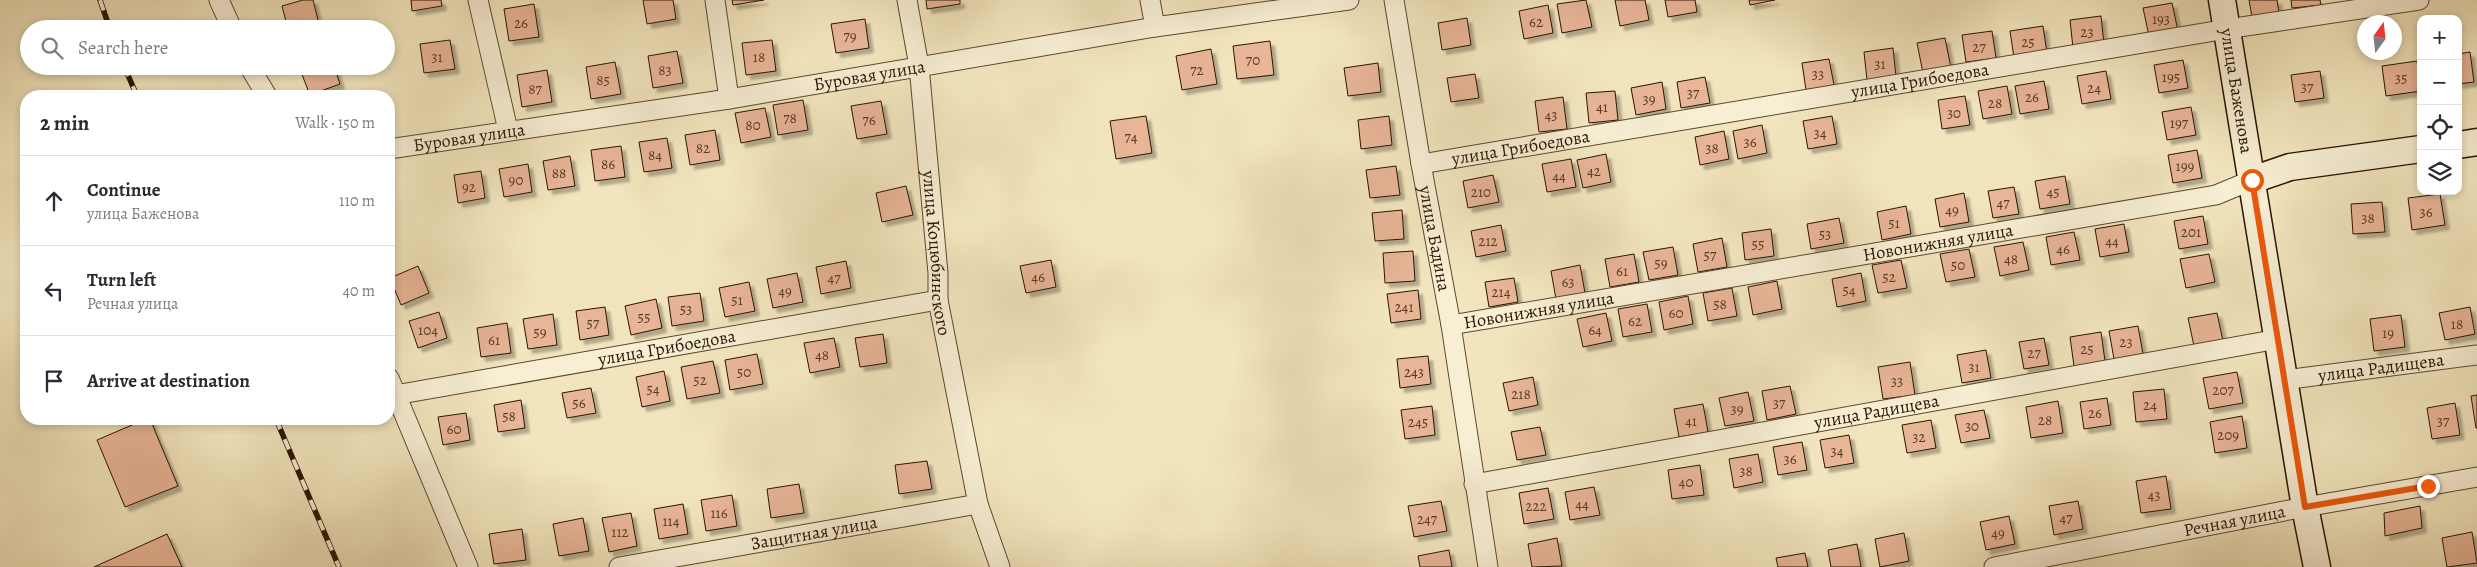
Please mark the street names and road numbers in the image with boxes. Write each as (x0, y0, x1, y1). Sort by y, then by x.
street label: улица Баженова (2215, 25, 2259, 156)
street label: Буровая улица (812, 54, 928, 96)
street label: улица Грибоедова (1848, 57, 1991, 104)
street label: Буровая улица (412, 117, 527, 157)
street label: улица Грибоедова (1449, 124, 1592, 171)
street label: улица Коцюбинского (917, 168, 957, 338)
street label: улица Бадина (1413, 183, 1457, 294)
street label: Новонижняя улица (1861, 218, 2016, 267)
street label: Новонижняя улица (1462, 285, 1616, 335)
street label: улица Грибоедова (595, 323, 738, 371)
street label: улица Радищева (2316, 347, 2446, 388)
street label: улица Радищева (1811, 388, 1942, 435)
street label: Речная улица (2182, 499, 2288, 542)
street label: Защитная улица (749, 510, 880, 556)

